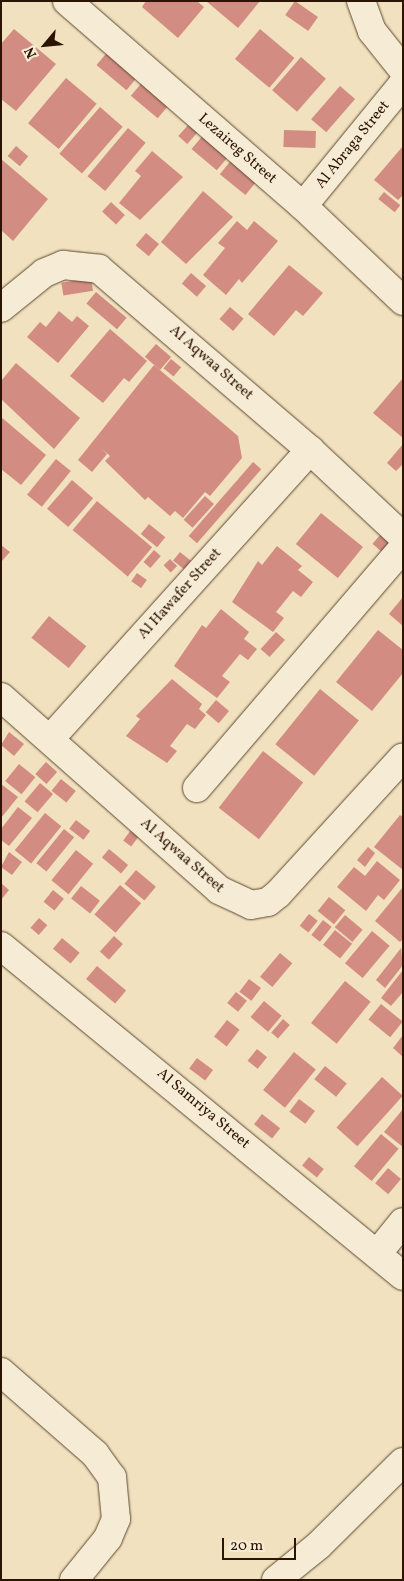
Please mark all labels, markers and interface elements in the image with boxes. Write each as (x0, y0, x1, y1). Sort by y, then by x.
north arrow (20, 20, 70, 70)
text: N (21, 43, 42, 61)
street label: Al Abraga Street (312, 97, 394, 193)
street label: Lezaireg Street (194, 110, 280, 188)
street label: Al Aqwaa Street (165, 322, 257, 404)
street label: Al Hawafer Street (134, 545, 226, 643)
street label: Al Aqwaa Street (136, 815, 228, 897)
street label: Al Samriya Street (153, 1065, 253, 1153)
scale bar (224, 1528, 298, 1560)
text: 20 m (230, 1536, 263, 1557)

